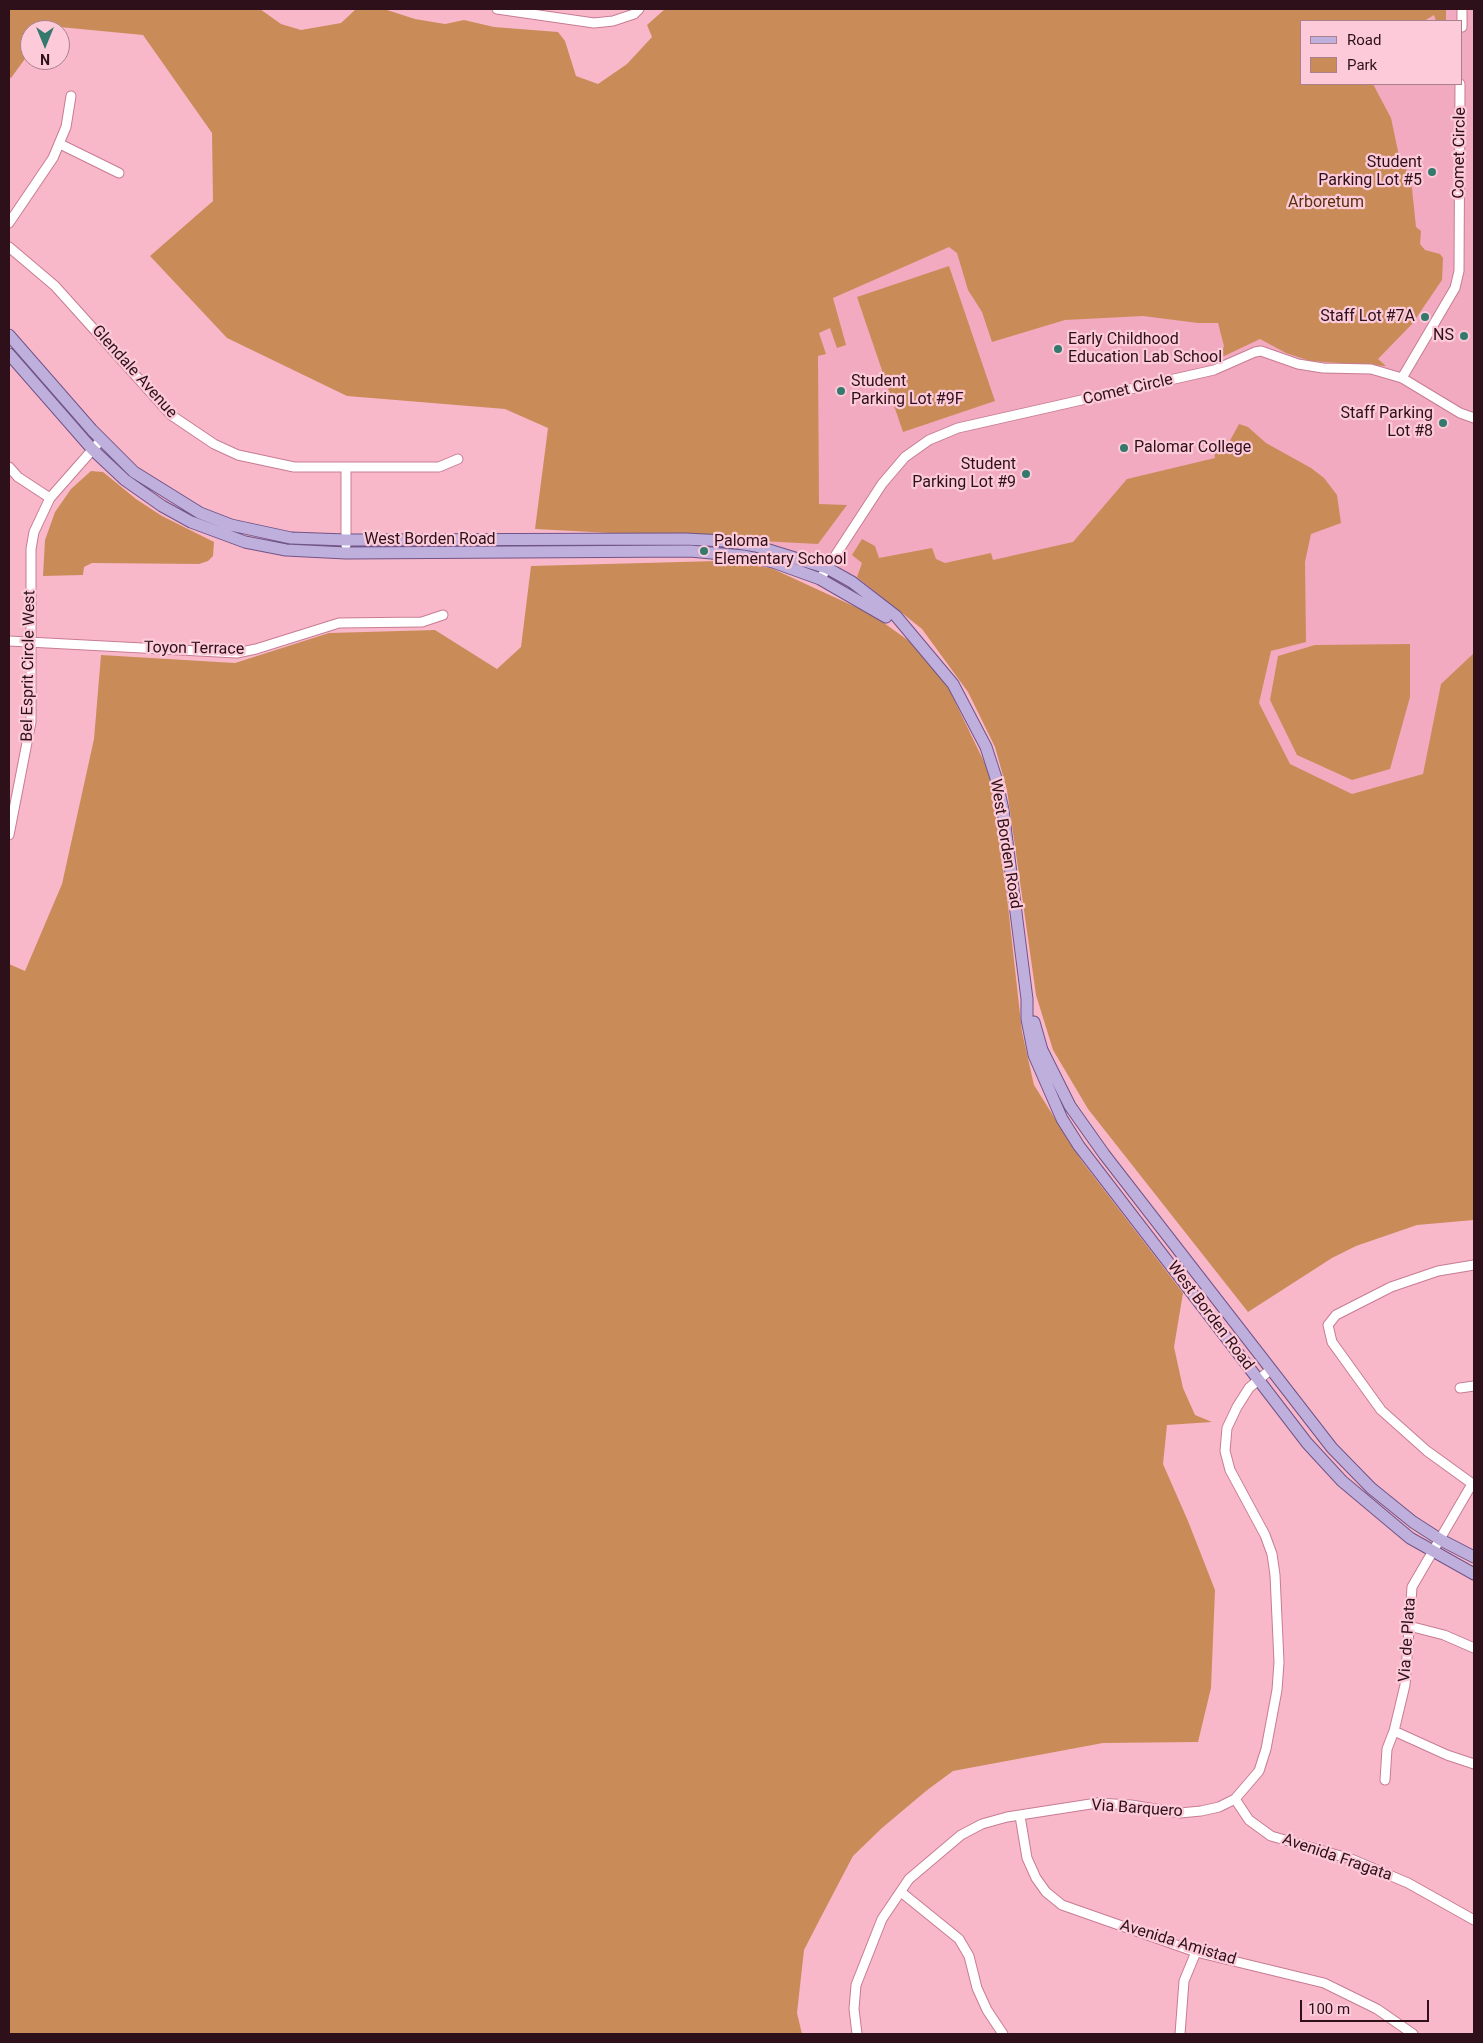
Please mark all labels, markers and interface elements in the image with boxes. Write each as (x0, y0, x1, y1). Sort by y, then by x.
north arrow (20, 20, 70, 70)
legend (1300, 20, 1463, 85)
text: Road (1347, 31, 1381, 49)
text: N (40, 51, 50, 67)
text: Park (1347, 56, 1377, 74)
street label: Comet Circle (1450, 107, 1470, 199)
place label: Student Parking Lot #5 (1318, 153, 1422, 191)
marker: Student Parking Lot #5 (1426, 166, 1438, 178)
park label: Arboretum (1288, 193, 1364, 213)
place label: Staff Lot #7A (1320, 307, 1415, 327)
marker: Staff Lot #7A (1419, 311, 1431, 323)
street label: Glendale Avenue (87, 322, 181, 422)
place label: NS (1433, 326, 1454, 346)
place label: Early Childhood Education Lab School (1068, 330, 1222, 368)
marker: NS (1458, 330, 1470, 342)
marker: Early Childhood Education Lab School (1052, 343, 1064, 355)
street label: Comet Circle (1081, 370, 1175, 410)
place label: Student Parking Lot #9F (851, 372, 964, 410)
marker: Student Parking Lot #9F (835, 385, 847, 397)
place label: Staff Parking Lot #8 (1341, 404, 1433, 442)
marker: Staff Parking Lot #8 (1437, 417, 1449, 429)
place label: Palomar College (1134, 438, 1251, 458)
marker: Palomar College (1118, 442, 1130, 454)
place label: Student Parking Lot #9 (912, 455, 1016, 493)
marker: Student Parking Lot #9 (1020, 468, 1032, 480)
street label: West Borden Road (364, 530, 496, 550)
place label: Paloma Elementary School (714, 532, 847, 570)
marker: Paloma Elementary School (698, 545, 710, 557)
street label: Bel Esprit Circle West (18, 590, 40, 742)
street label: Toyon Terrace (144, 639, 244, 659)
street label: West Borden Road (985, 778, 1025, 910)
street label: West Borden Road (1163, 1258, 1257, 1374)
street label: Via de Plata (1395, 1597, 1421, 1683)
street label: Via Barquero (1091, 1796, 1183, 1822)
street label: Avenida Fragata (1280, 1830, 1394, 1886)
street label: Avenida Amistad (1118, 1916, 1238, 1970)
scale bar (1303, 1990, 1432, 2022)
text: 100 m (1308, 2000, 1350, 2018)

